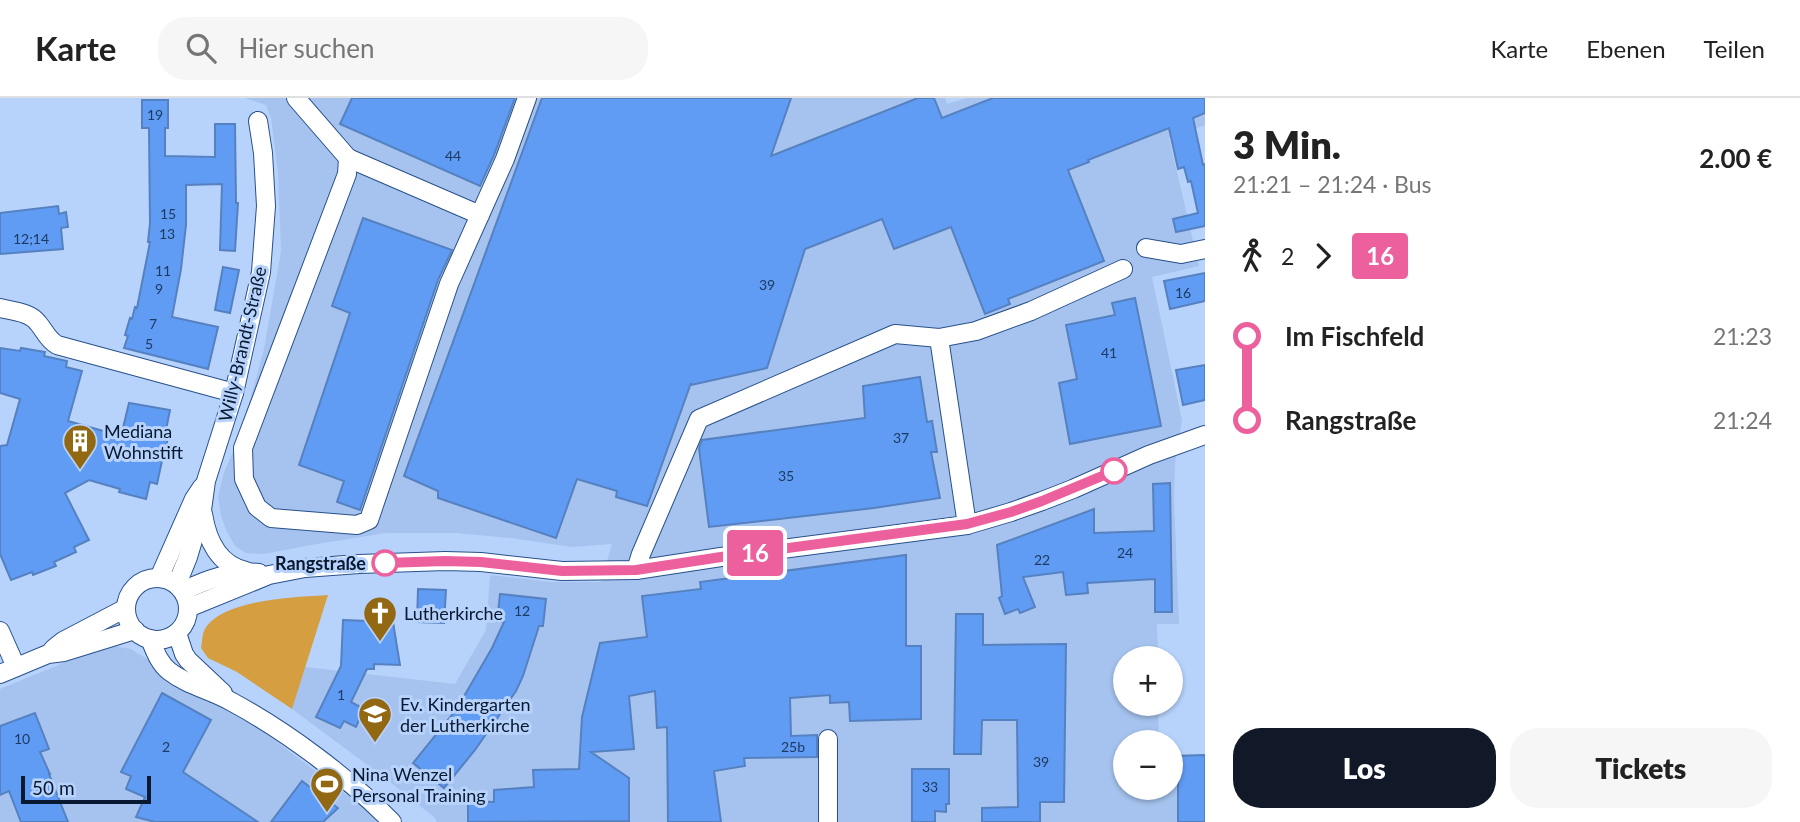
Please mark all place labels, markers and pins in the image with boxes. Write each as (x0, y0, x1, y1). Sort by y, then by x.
place label: Mediana Wohnstift (104, 420, 184, 463)
building icon: Mediana Wohnstift (61, 422, 99, 471)
unlabelled marker (1101, 458, 1127, 484)
marker: Rangstraße (372, 550, 398, 576)
place label: Rangstraße (275, 552, 366, 574)
church icon: Lutherkirche (361, 594, 399, 643)
place label: Lutherkirche (404, 602, 503, 624)
place label: Ev. Kindergarten der Lutherkirche (400, 693, 531, 736)
school or university icon: Ev. Kindergarten der Lutherkirche (356, 695, 394, 744)
place label: Nina Wenzel Personal Training (352, 763, 486, 806)
sports icon: Nina Wenzel Personal Training (308, 765, 346, 814)

